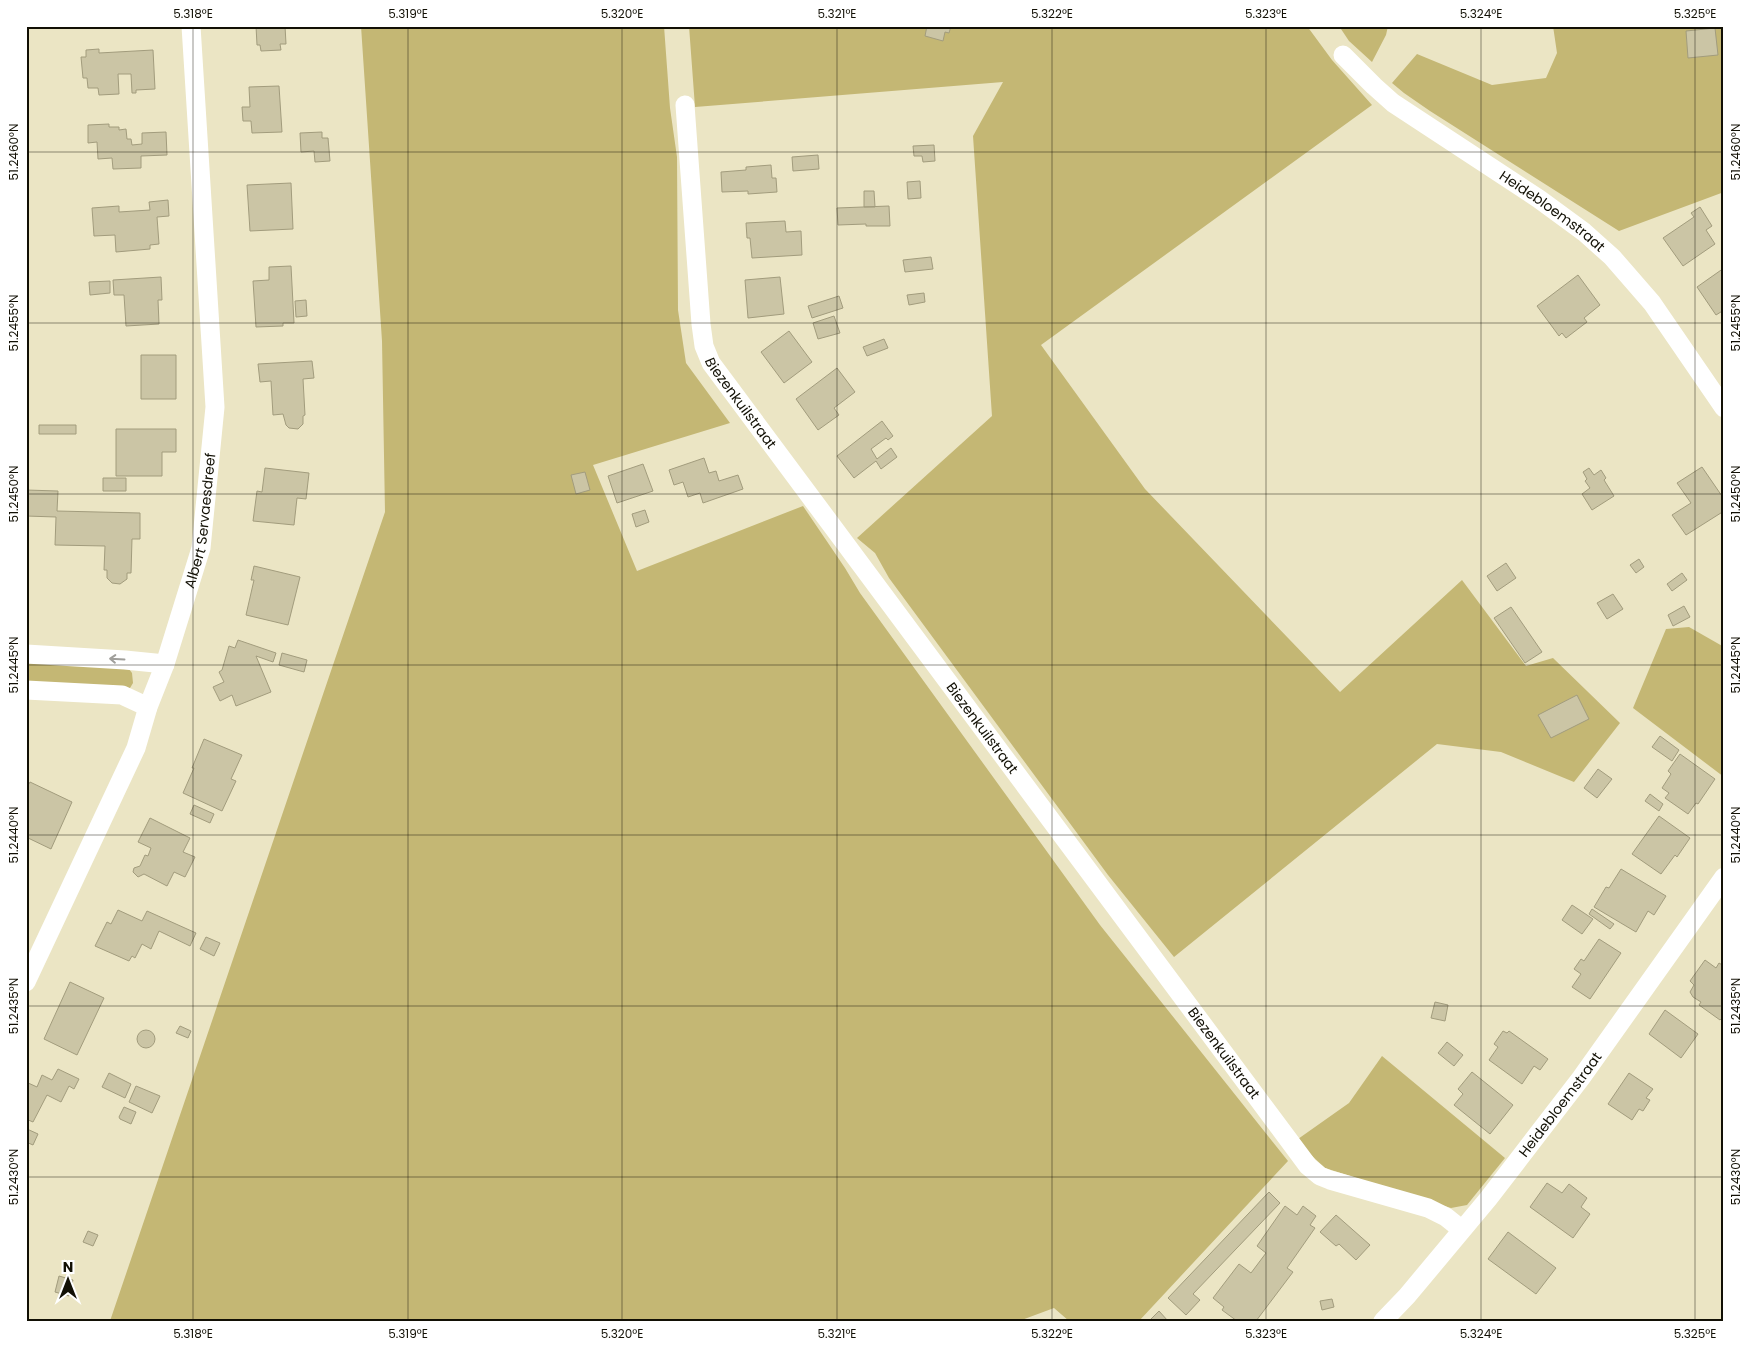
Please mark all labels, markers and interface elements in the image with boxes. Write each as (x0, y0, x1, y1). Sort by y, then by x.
text: 5.318°E (173, 5, 213, 22)
text: 5.319°E (388, 5, 428, 22)
text: 5.320°E (601, 5, 643, 22)
text: 5.321°E (818, 5, 856, 22)
text: 5.322°E (1031, 5, 1073, 22)
text: 5.323°E (1245, 5, 1287, 22)
text: 5.324°E (1460, 5, 1502, 22)
text: 5.325°E (1674, 5, 1716, 22)
text: 51.2460°N (5, 124, 22, 180)
text: 51.2460°N (1727, 124, 1744, 180)
street label: Heidebloemstraat (1496, 166, 1610, 256)
text: 51.2455°N (5, 295, 22, 351)
text: 51.2455°N (1727, 295, 1744, 351)
street label: Biezenkuilstraat (700, 355, 781, 453)
street label: Albert Servaesdreef (179, 451, 220, 591)
text: 51.2450°N (5, 466, 22, 522)
text: 51.2450°N (1727, 466, 1744, 522)
text: 51.2445°N (5, 637, 22, 693)
text: 51.2445°N (1727, 637, 1744, 693)
one-way arrow (109, 655, 125, 664)
street label: Biezenkuilstraat (942, 678, 1023, 778)
text: 51.2440°N (5, 807, 22, 863)
text: 51.2440°N (1727, 807, 1744, 863)
text: 51.2435°N (5, 978, 22, 1034)
text: 51.2435°N (1727, 978, 1744, 1034)
street label: Biezenkuilstraat (1183, 1003, 1265, 1103)
street label: Heidebloemstraat (1514, 1048, 1606, 1161)
text: 51.2430°N (5, 1149, 22, 1205)
text: 51.2430°N (1727, 1149, 1744, 1205)
north arrow (42, 1254, 92, 1304)
text: N (63, 1257, 73, 1277)
text: 5.318°E (173, 1325, 213, 1342)
text: 5.319°E (388, 1325, 428, 1342)
text: 5.320°E (601, 1325, 643, 1342)
text: 5.321°E (818, 1325, 856, 1342)
text: 5.322°E (1031, 1325, 1073, 1342)
text: 5.323°E (1245, 1325, 1287, 1342)
text: 5.324°E (1460, 1325, 1502, 1342)
text: 5.325°E (1674, 1325, 1716, 1342)

